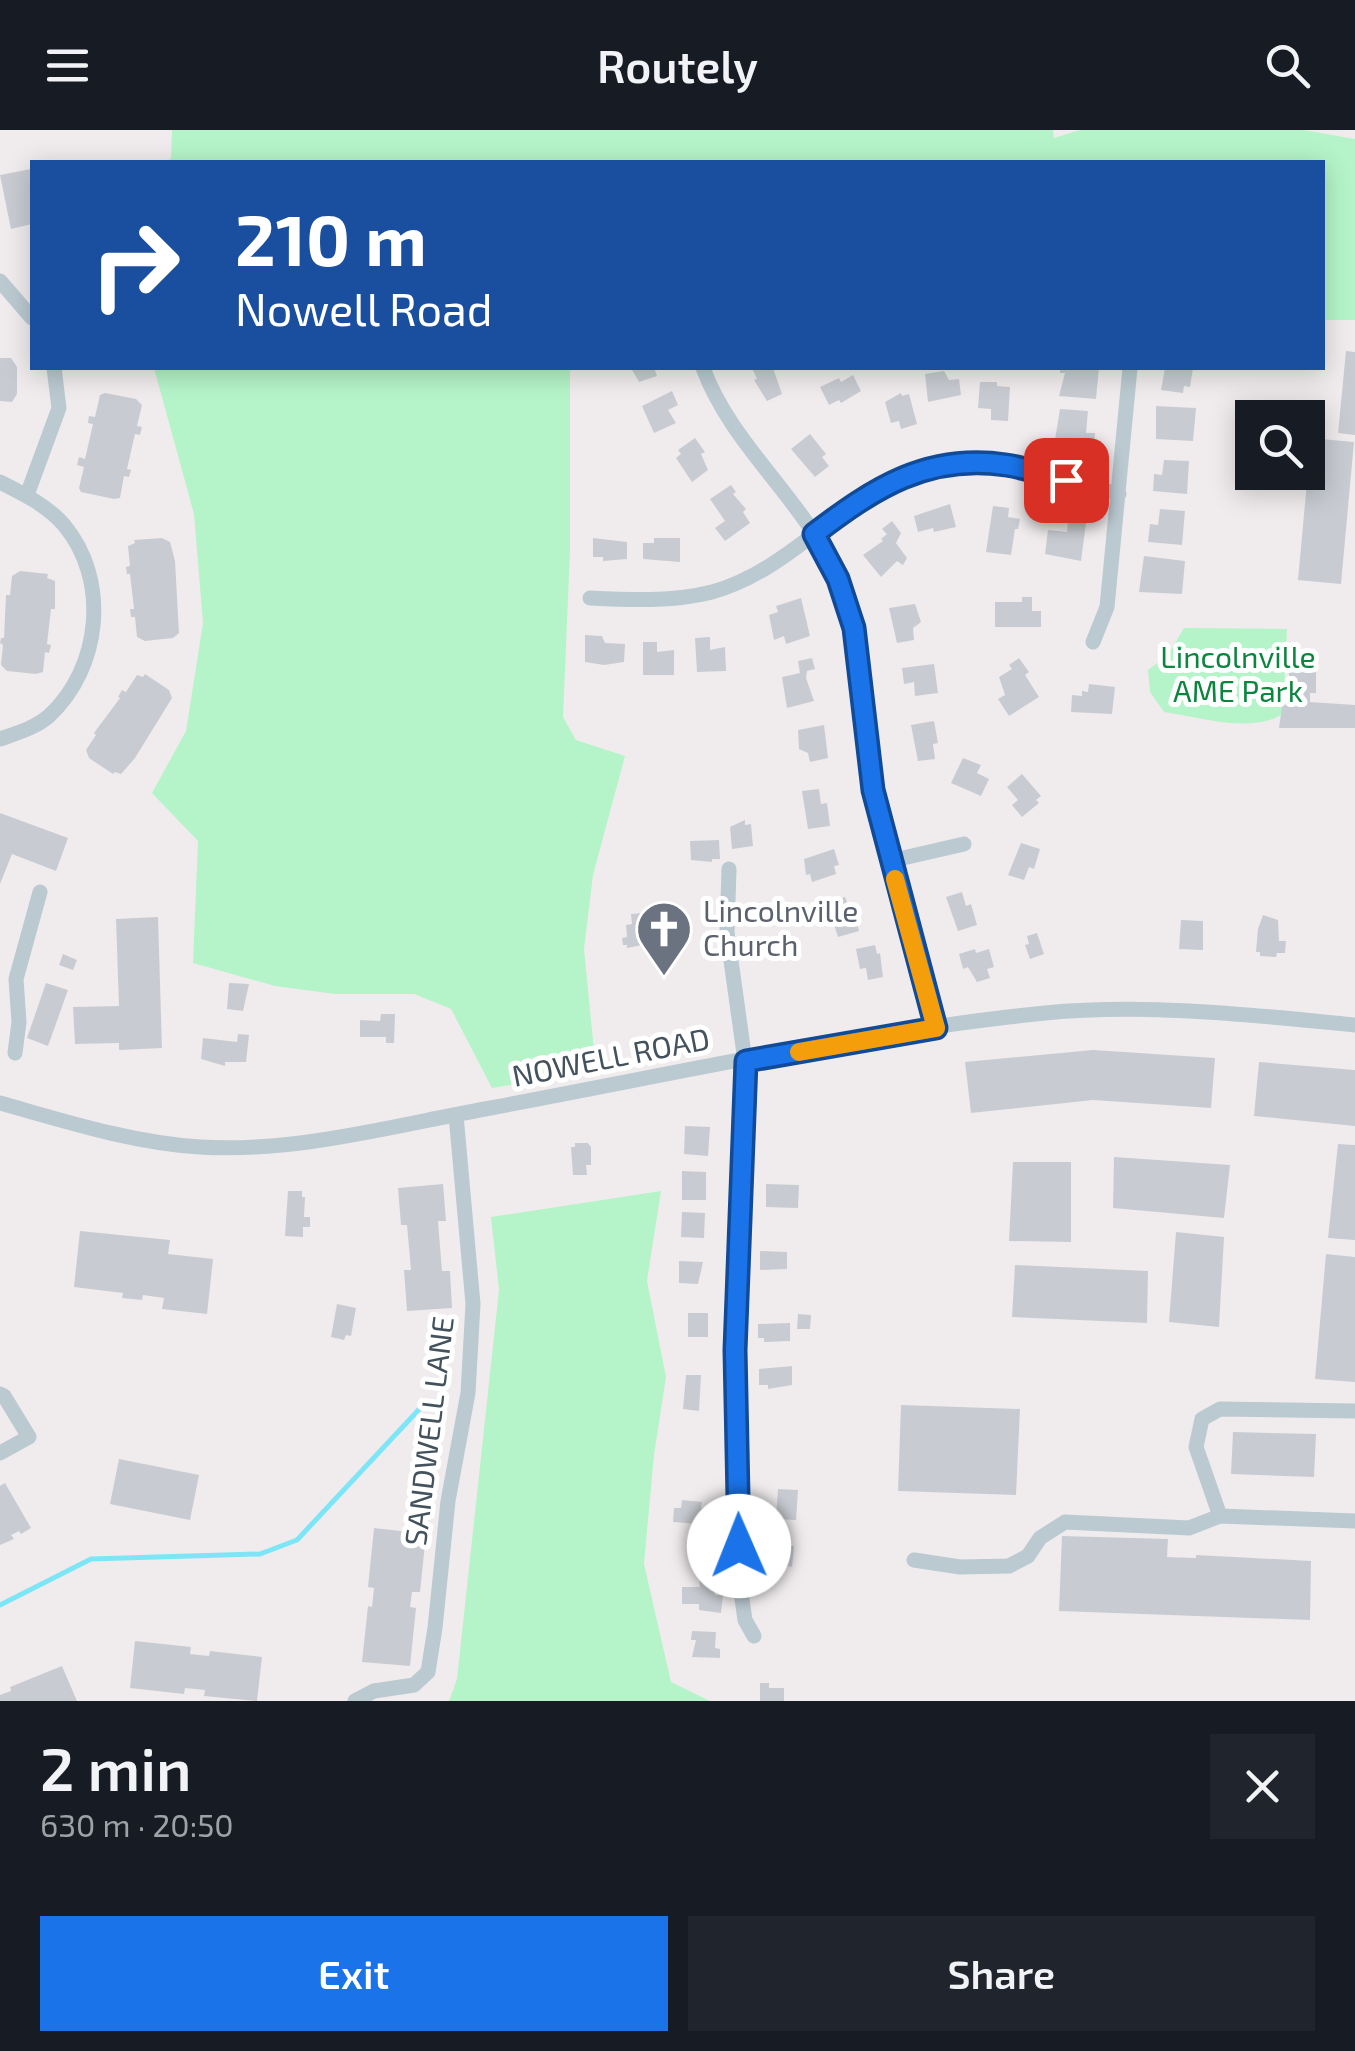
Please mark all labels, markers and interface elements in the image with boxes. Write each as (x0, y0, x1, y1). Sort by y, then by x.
icon: menu (40, 38, 95, 93)
text: Routely (597, 38, 758, 92)
icon: search (1260, 38, 1315, 93)
text: 210 m (235, 196, 427, 280)
icon: right (70, 200, 200, 330)
text: Nowell Road (235, 281, 493, 335)
map controls (1235, 400, 1325, 490)
button: search (1235, 400, 1325, 490)
pin (1024, 438, 1109, 523)
icon: arrive (1039, 453, 1094, 508)
park label: Lincolnville AME Park (1160, 638, 1316, 708)
place label: Lincolnville Church (703, 892, 858, 962)
church icon: Lincolnville Church (634, 899, 694, 978)
street label: NOWELL ROAD (509, 1019, 712, 1093)
street label: SANDWELL LANE (396, 1314, 460, 1547)
position arrow (687, 1494, 791, 1598)
text: 2 min (40, 1731, 192, 1803)
button: close (1210, 1734, 1315, 1839)
text: 630 m · 20:50 (40, 1805, 234, 1843)
button: Exit (40, 1916, 668, 2031)
button: Share (688, 1916, 1315, 2031)

